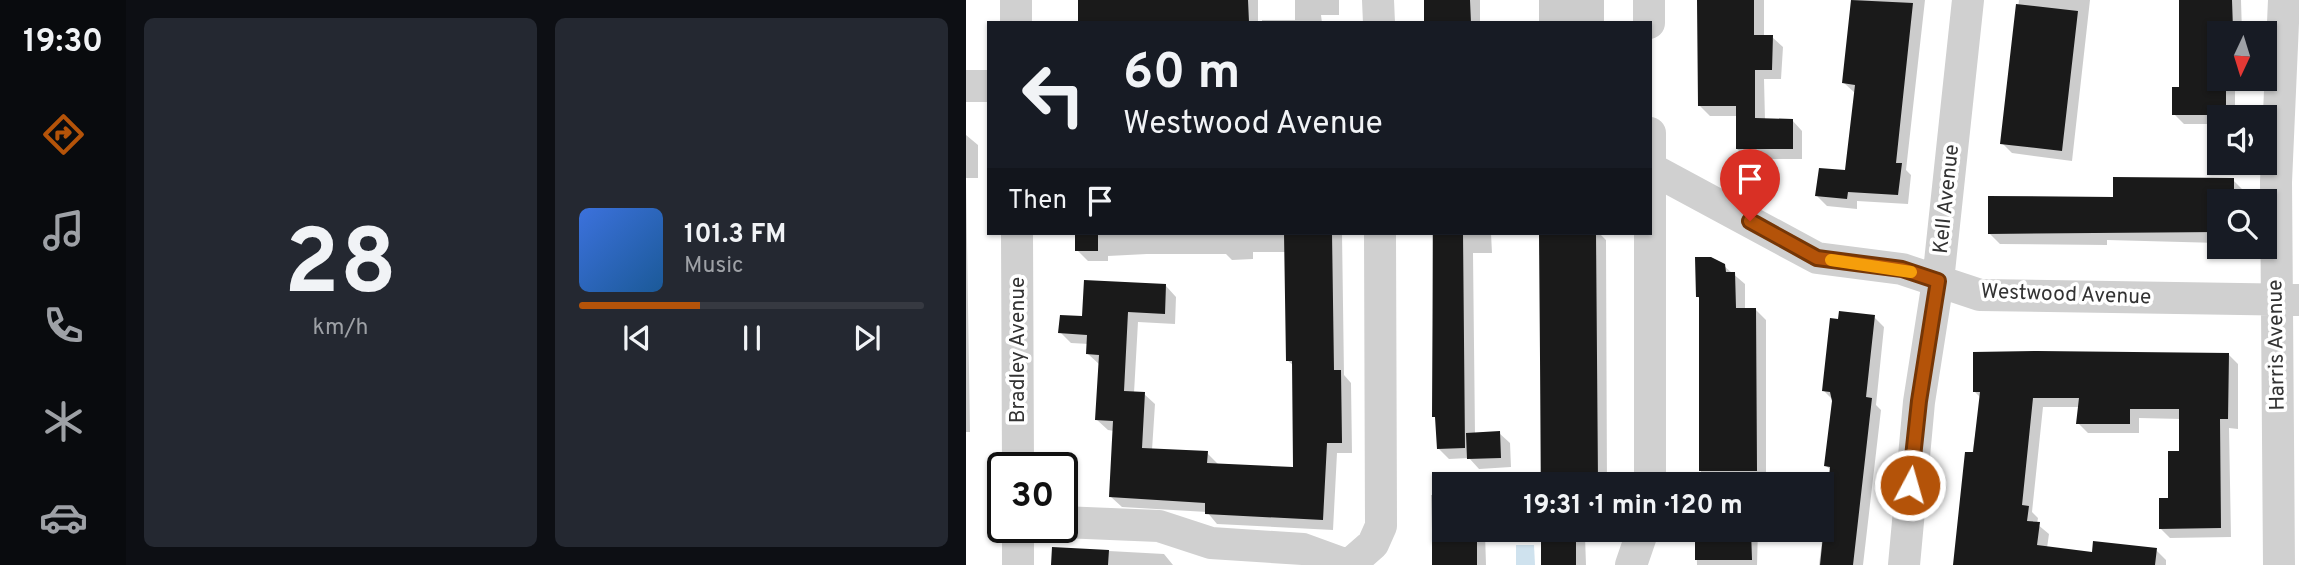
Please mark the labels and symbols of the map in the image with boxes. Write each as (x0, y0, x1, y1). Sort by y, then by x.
north arrow (2207, 21, 2277, 91)
street label: Kell Avenue (1928, 143, 1966, 255)
pin (1720, 149, 1780, 221)
street label: Bradley Avenue (1005, 277, 1032, 423)
street label: Westwood Avenue (1980, 279, 2152, 311)
street label: Harris Avenue (2262, 279, 2292, 411)
position arrow (1873, 448, 1947, 522)
speed limit sign: 30 (987, 452, 1078, 543)

